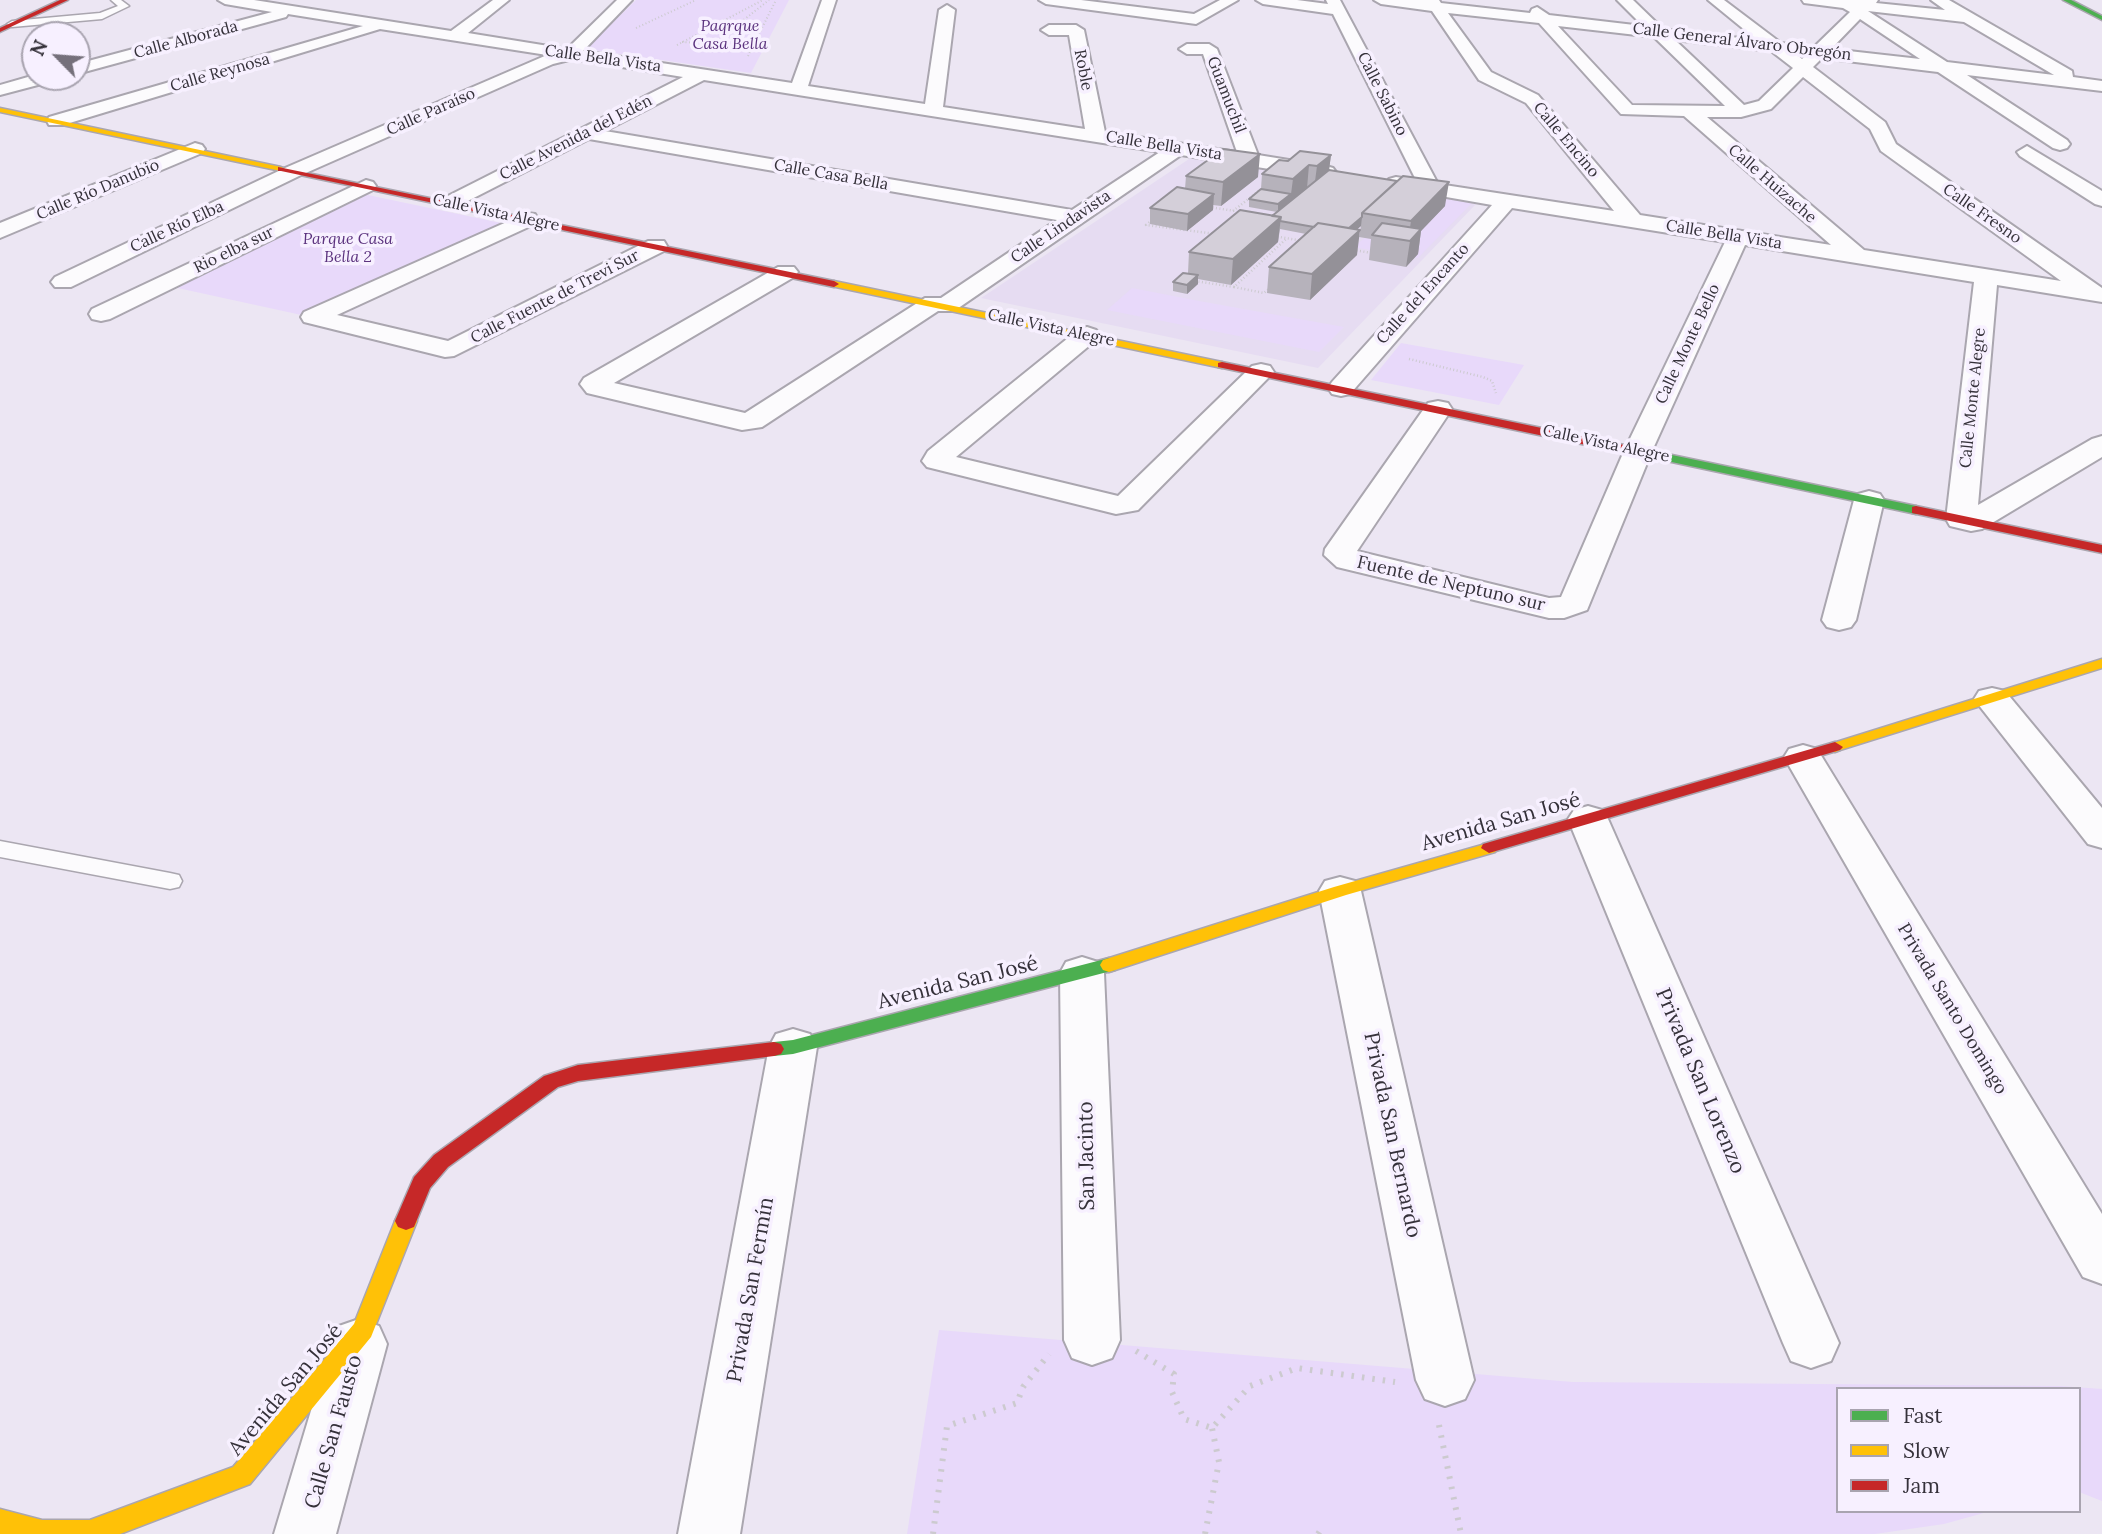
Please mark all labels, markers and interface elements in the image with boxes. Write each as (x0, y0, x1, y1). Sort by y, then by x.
park label: Paqrque Casa Bella (693, 16, 767, 54)
street label: Calle Alborada (132, 17, 240, 63)
street label: Calle General Álvaro Obregón (1632, 19, 1852, 65)
north arrow (21, 21, 91, 91)
text: N (25, 36, 53, 60)
street label: Calle Bella Vista (544, 41, 662, 77)
street label: Roble (1070, 48, 1096, 92)
street label: Calle Sabino (1353, 49, 1411, 139)
street label: Calle Reynosa (168, 50, 272, 96)
street label: Guamuchil (1203, 54, 1249, 136)
street label: Calle Paraíso (384, 84, 478, 140)
street label: Calle Avenida del Edén (497, 91, 655, 185)
street label: Calle Encino (1529, 98, 1603, 182)
street label: Calle Bella Vista (1105, 127, 1223, 165)
street label: Calle Huizache (1724, 141, 1820, 227)
street label: Calle Río Danubio (34, 155, 162, 225)
street label: Calle Casa Bella (772, 155, 890, 195)
street label: Calle Fresno (1939, 180, 2025, 248)
street label: Calle Lindavista (1007, 186, 1115, 268)
street label: Calle Vista Alegre (431, 190, 561, 236)
street label: Calle Río Elba (127, 197, 227, 257)
street label: Calle Bella Vista (1665, 216, 1783, 254)
street label: Rio elba sur (191, 222, 277, 278)
park label: Parque Casa Bella 2 (303, 229, 393, 267)
street label: Calle del Encanto (1373, 240, 1473, 348)
street label: Calle Fuente de Trevi Sur (468, 246, 642, 348)
street label: Calle Monte Bello (1652, 281, 1724, 407)
street label: Calle Vista Alegre (986, 305, 1116, 351)
street label: Calle Monte Alegre (1956, 327, 1990, 469)
street label: Calle Vista Alegre (1541, 421, 1671, 467)
street label: Fuente de Neptuno sur (1355, 552, 1547, 616)
street label: Avenida San José (1419, 787, 1583, 857)
street label: Privada Santo Domingo (1892, 920, 2012, 1098)
street label: Avenida San José (875, 951, 1041, 1015)
street label: Privada San Lorenzo (1649, 984, 1751, 1178)
street label: Privada San Bernardo (1358, 1030, 1426, 1240)
street label: San Jacinto (1073, 1101, 1101, 1211)
street label: Privada San Fermín (722, 1195, 780, 1385)
street label: Avenida San José (224, 1319, 348, 1461)
street label: Calle San Fausto (300, 1352, 368, 1512)
legend (1836, 1387, 2081, 1513)
text: Fast (1903, 1402, 1942, 1429)
text: Slow (1903, 1437, 1950, 1464)
text: Jam (1903, 1472, 1940, 1499)

